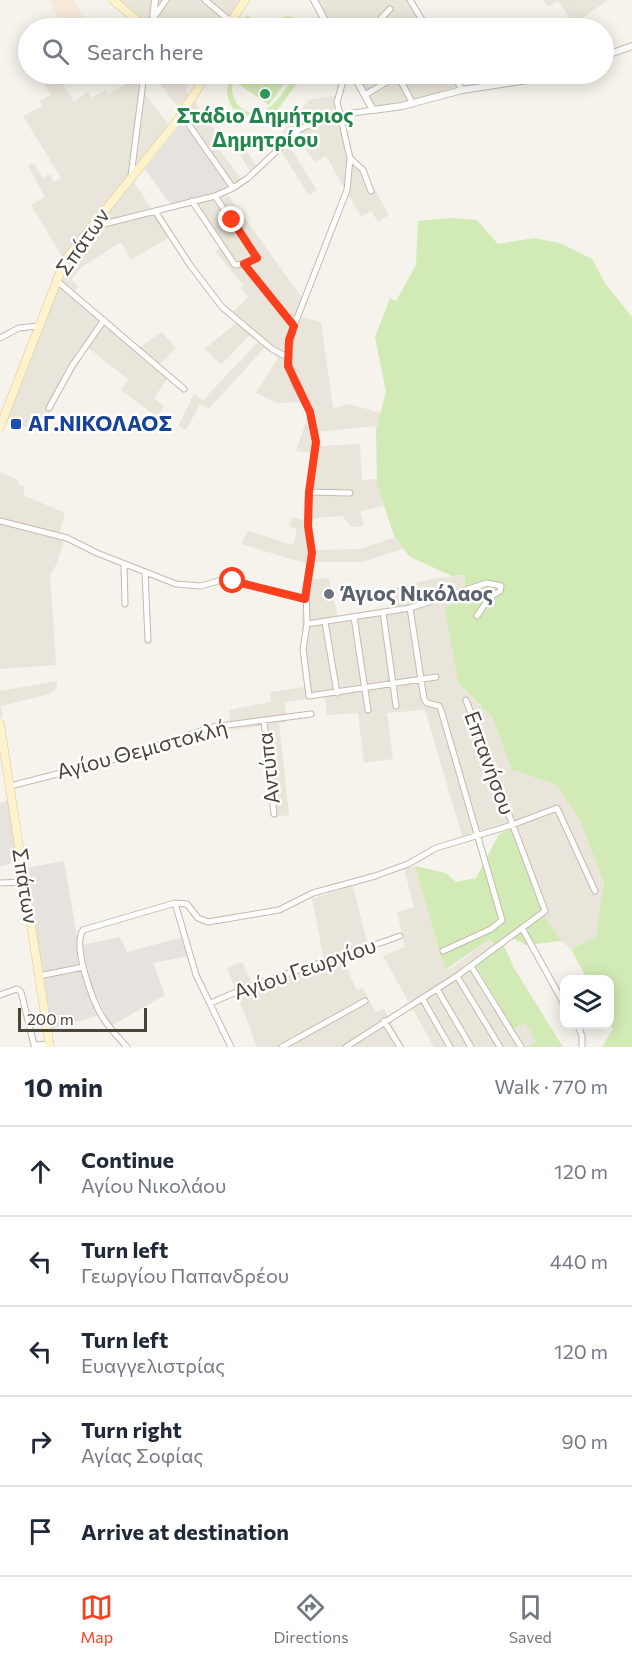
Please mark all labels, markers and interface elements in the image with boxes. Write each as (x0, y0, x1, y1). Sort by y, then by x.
search box (18, 18, 614, 84)
icon: search (39, 35, 72, 68)
text: Search here (87, 38, 203, 65)
marker: Στάδιο Δημήτριος Δημητρίου (258, 87, 272, 101)
place label: Στάδιο Δημήτριος Δημητρίου (177, 102, 353, 151)
street label: Σπάτων (50, 203, 114, 279)
route end (218, 206, 244, 232)
place label: ΑΓ.ΝΙΚΟΛΑΟΣ (28, 410, 172, 435)
marker: ΑΓ.ΝΙΚΟΛΑΟΣ (9, 417, 23, 431)
route start (219, 567, 245, 593)
place label: Άγιος Νικόλαος (340, 580, 493, 605)
marker: Άγιος Νικόλαος (322, 587, 336, 601)
street label: Επτανήσου (460, 707, 521, 818)
street label: Αγίου Θεμιστοκλή (53, 714, 230, 783)
street label: Αντύπα (251, 731, 284, 805)
street label: Σπάτων (8, 846, 45, 926)
street label: Αγίου Γεωργίου (230, 931, 379, 1004)
map controls (560, 975, 614, 1029)
button: layers (560, 975, 614, 1029)
scale bar (18, 1005, 147, 1032)
text: 200 m (27, 1009, 74, 1028)
text: 10 min (24, 1071, 103, 1102)
text: Walk · 770 m (494, 1074, 608, 1098)
text: Continue (81, 1146, 174, 1173)
icon: ahead (24, 1155, 57, 1188)
text: 120 m (554, 1159, 608, 1183)
text: Αγίου Νικολάου (81, 1173, 226, 1197)
text: Turn left (81, 1236, 168, 1263)
icon: left (24, 1245, 57, 1278)
text: 440 m (550, 1249, 608, 1273)
text: Γεωργίου Παπανδρέου (81, 1263, 289, 1287)
text: Turn left (81, 1326, 168, 1353)
icon: left (24, 1335, 57, 1368)
text: 120 m (554, 1339, 608, 1363)
text: Ευαγγελιστρίας (81, 1353, 225, 1377)
text: Turn right (81, 1416, 182, 1443)
icon: right (24, 1425, 57, 1458)
text: 90 m (562, 1429, 608, 1453)
text: Αγίας Σοφίας (81, 1443, 203, 1467)
icon: arrive (24, 1515, 57, 1548)
text: Arrive at destination (81, 1518, 289, 1545)
tab: Map (80, 1591, 113, 1646)
tab: Directions (273, 1591, 348, 1646)
tab: Saved (509, 1591, 552, 1646)

